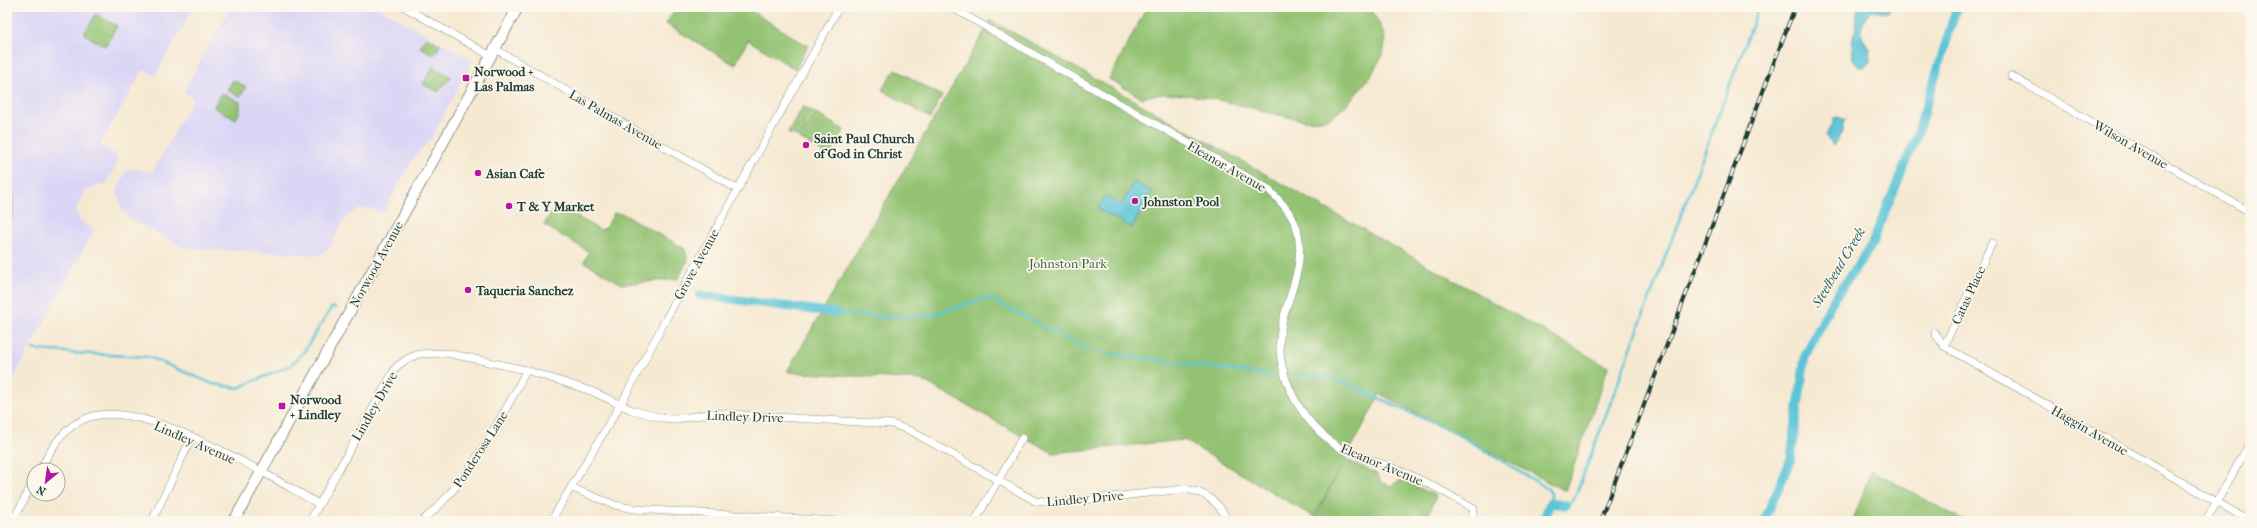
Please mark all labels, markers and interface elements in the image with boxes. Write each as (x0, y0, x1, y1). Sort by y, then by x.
place label: Norwood + Las Palmas (474, 64, 535, 94)
marker: Norwood + Las Palmas (461, 73, 471, 83)
street label: Las Palmas Avenue (566, 87, 666, 153)
street label: Wilson Avenue (2090, 117, 2171, 172)
place label: Saint Paul Church of God in Christ (814, 131, 915, 161)
street label: Eleanor Avenue (1185, 138, 1269, 195)
marker: Saint Paul Church of God in Christ (801, 140, 811, 150)
place label: Asian Cafe (485, 166, 545, 181)
marker: Asian Cafe (473, 168, 483, 178)
place label: Johnston Pool (1141, 194, 1220, 210)
marker: Johnston Pool (1130, 196, 1140, 206)
place label: T & Y Market (516, 199, 595, 214)
marker: T & Y Market (504, 201, 514, 211)
street label: Norwood Avenue (347, 218, 407, 310)
water label: Steelhead Creek (1807, 224, 1869, 311)
street label: Grove Avenue (671, 226, 722, 302)
park label: Johnston Park (1028, 256, 1107, 271)
street label: Catas Place (1948, 263, 1989, 327)
place label: Taqueria Sanchez (475, 283, 574, 299)
marker: Taqueria Sanchez (463, 285, 473, 295)
street label: Lindley Drive (349, 368, 401, 444)
place label: Norwood + Lindley (290, 392, 342, 423)
marker: Norwood + Lindley (277, 401, 287, 411)
street label: Haggin Avenue (2049, 402, 2131, 459)
street label: Ponderosa Lane (450, 408, 511, 490)
street label: Lindley Drive (706, 408, 785, 425)
street label: Lindley Avenue (152, 418, 238, 467)
street label: Eleanor Avenue (1338, 440, 1426, 489)
north arrow (26, 462, 66, 502)
text: N (34, 482, 48, 498)
street label: Lindley Drive (1046, 488, 1125, 509)

